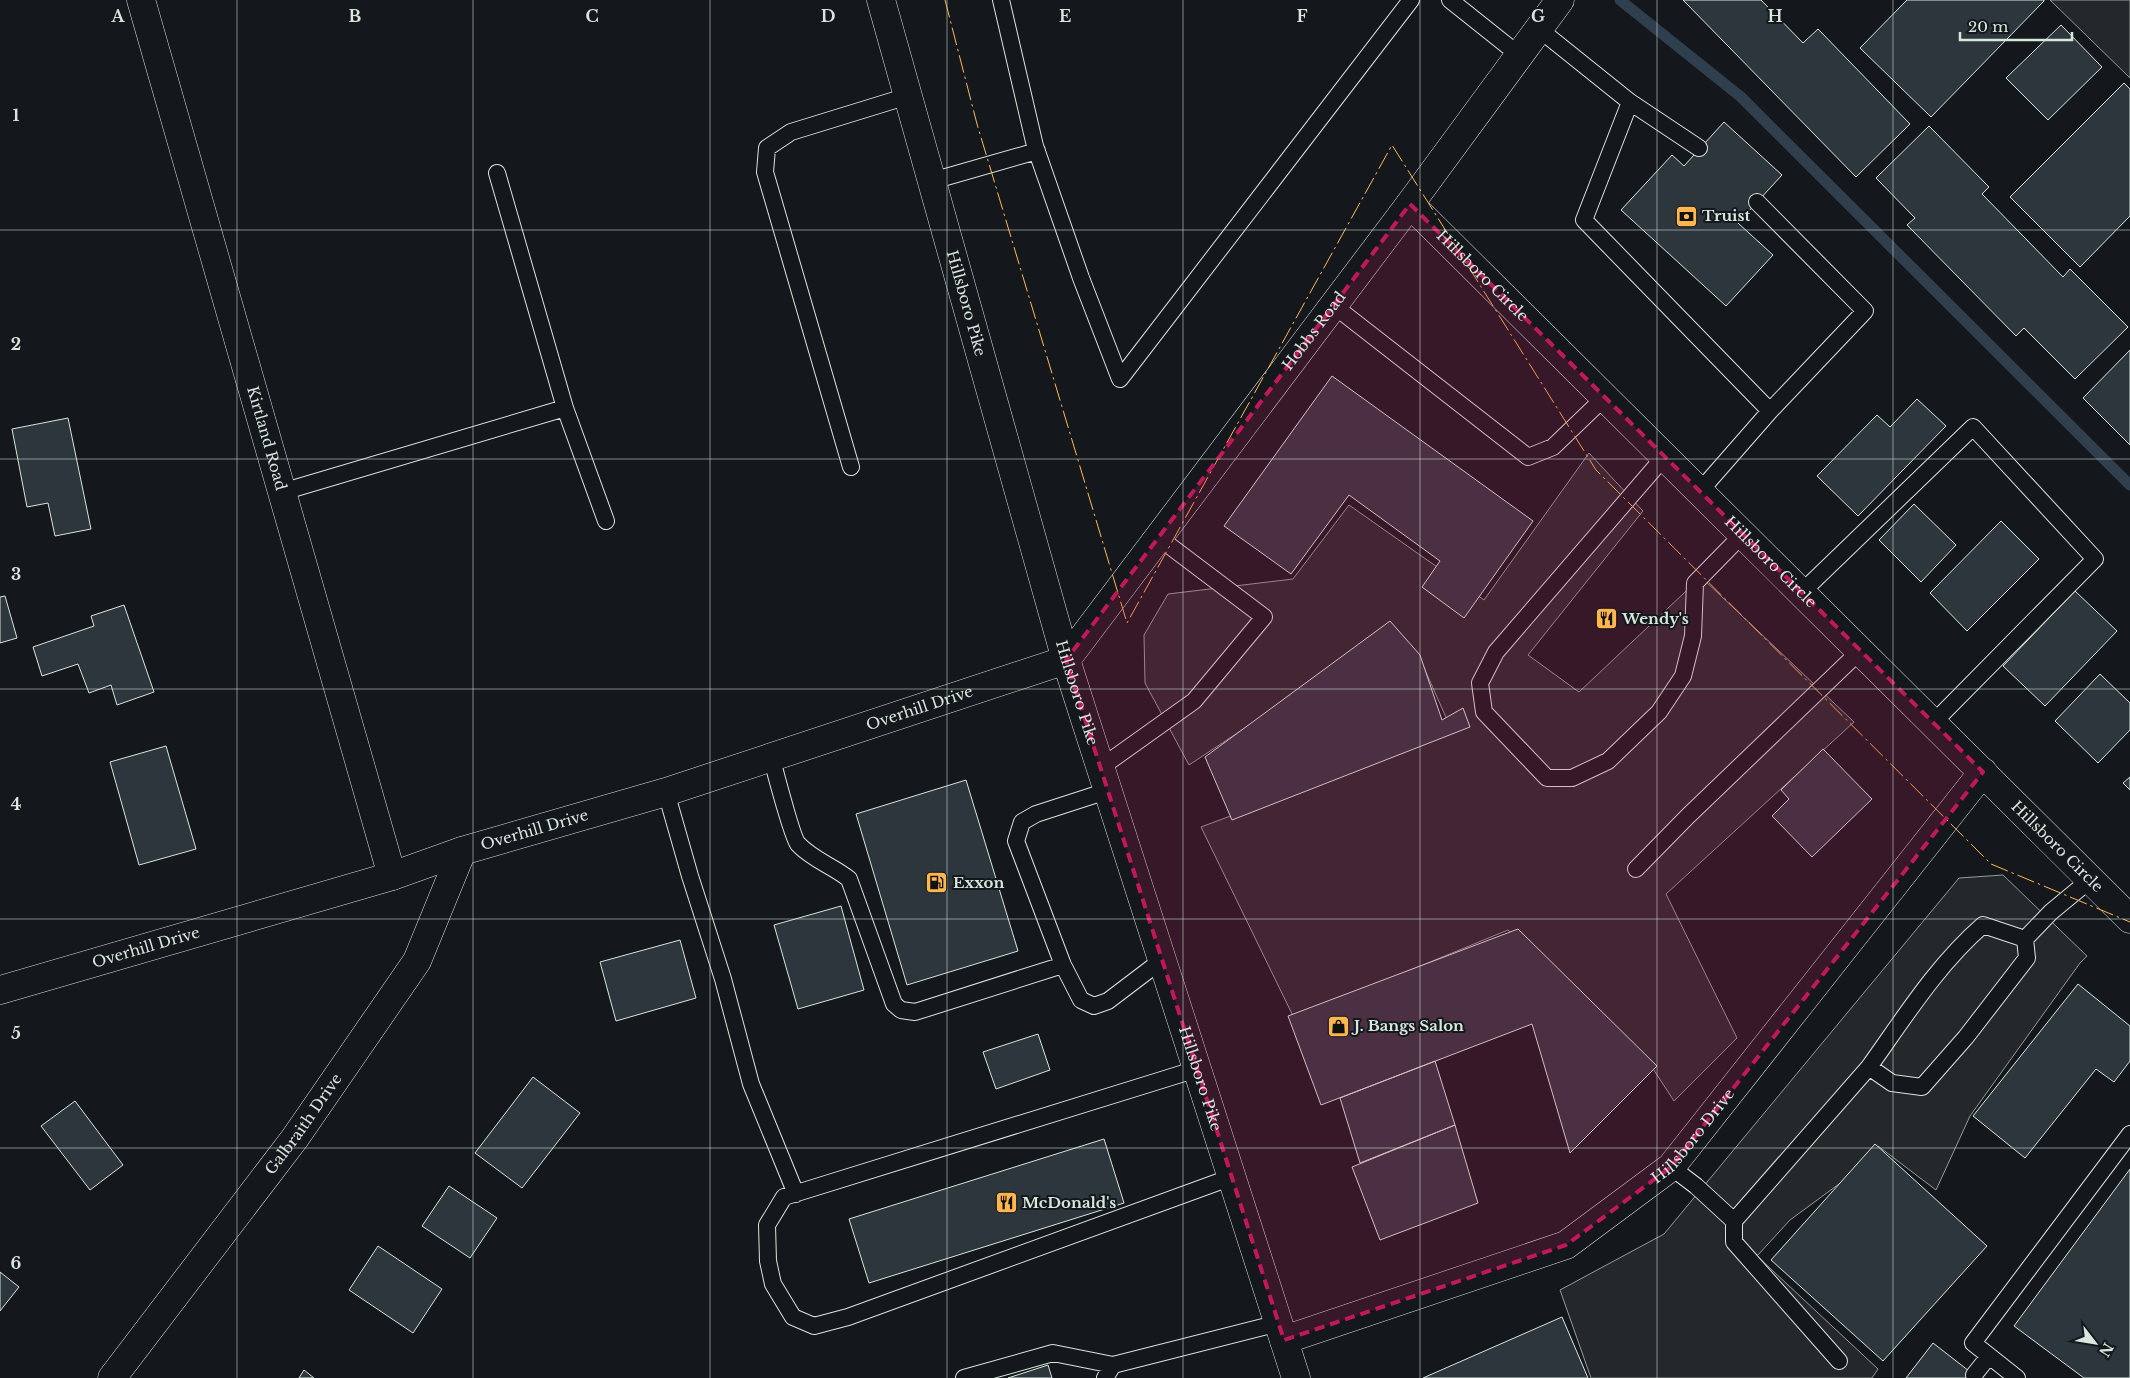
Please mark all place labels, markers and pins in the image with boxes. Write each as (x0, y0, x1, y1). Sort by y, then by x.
bank icon: Truist (1674, 204, 1698, 228)
place label: Truist (1702, 206, 1750, 225)
restaurant icon: Wendy's (1594, 607, 1618, 631)
place label: Wendy's (1621, 609, 1689, 628)
fuel station icon: Exxon (925, 871, 949, 895)
place label: Exxon (953, 873, 1004, 892)
shop icon: J. Bangs Salon (1326, 1014, 1350, 1038)
place label: J. Bangs Salon (1351, 1016, 1464, 1035)
restaurant icon: McDonald's (994, 1191, 1018, 1215)
place label: McDonald's (1022, 1193, 1116, 1212)

